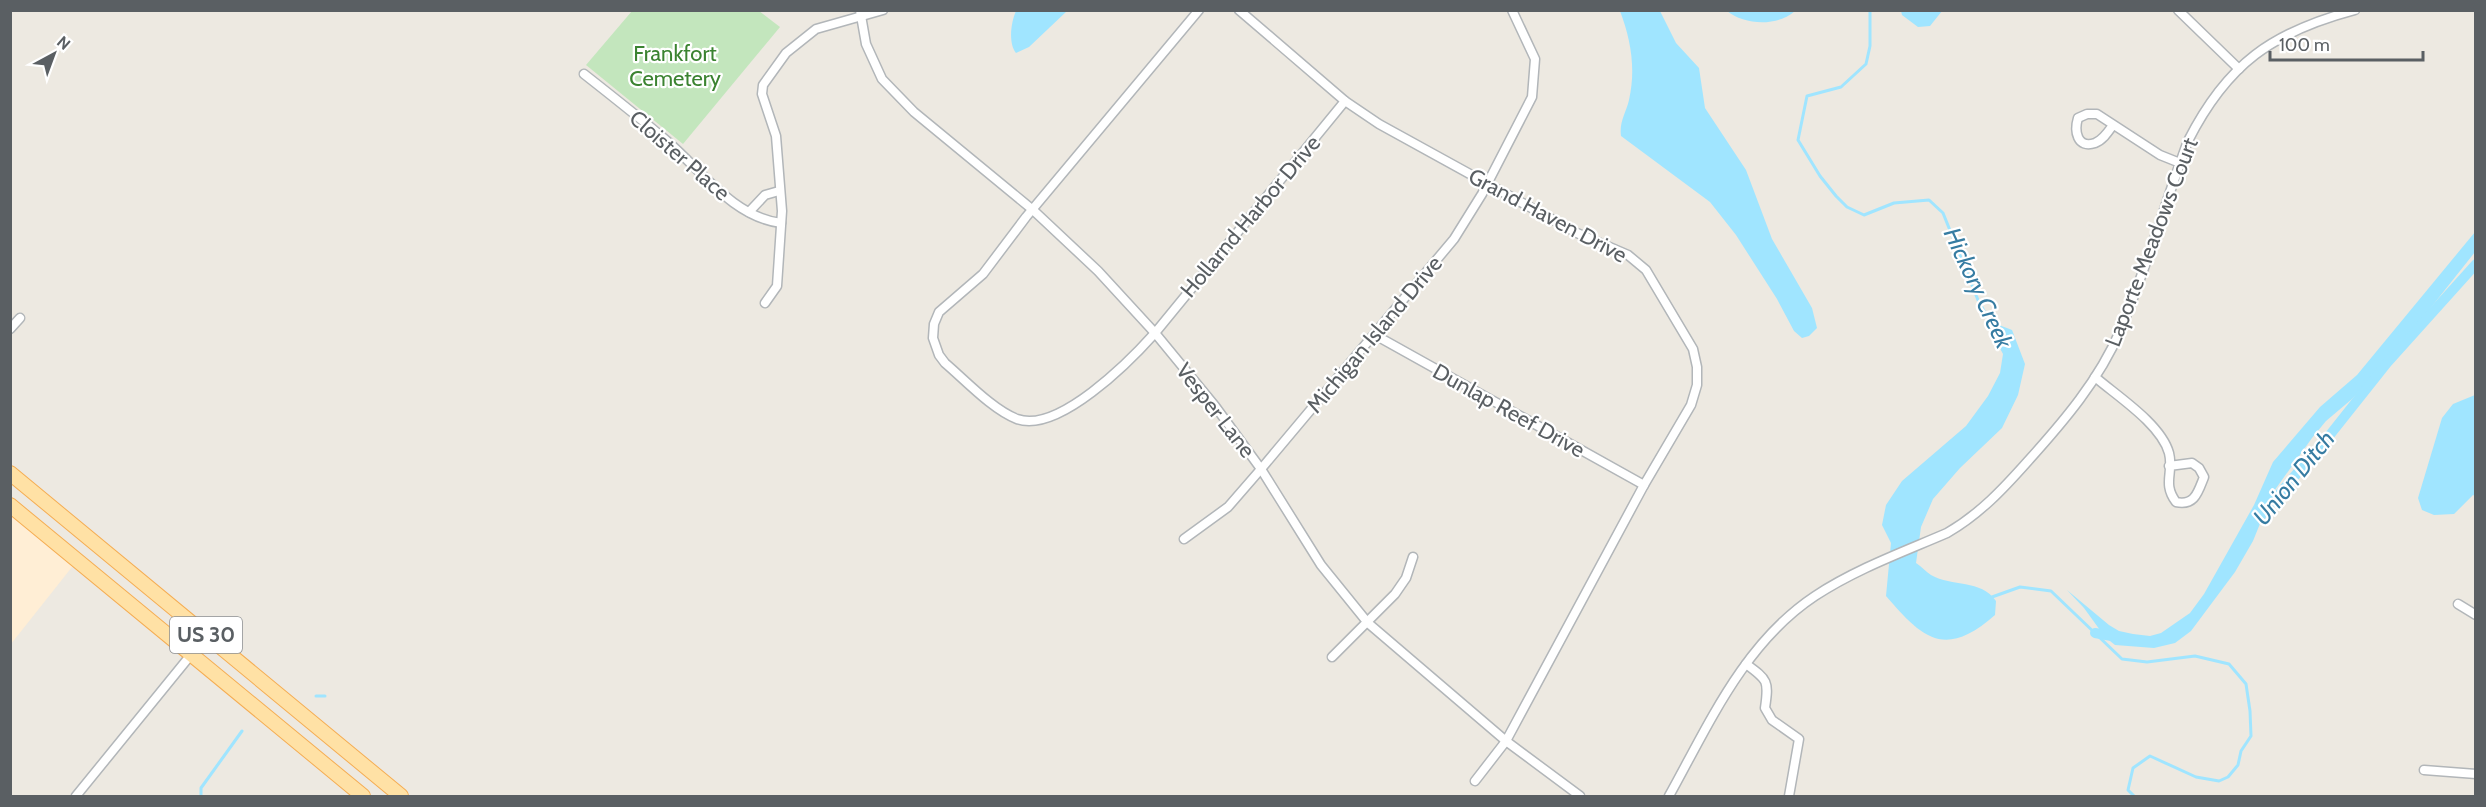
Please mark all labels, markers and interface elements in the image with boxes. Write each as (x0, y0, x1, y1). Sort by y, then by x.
north arrow (24, 24, 84, 84)
scale bar (2270, 24, 2423, 62)
text: N (53, 32, 74, 54)
text: 100 m (2279, 34, 2330, 56)
park label: Frankfort Cemetery (629, 40, 721, 92)
street label: Cloister Place (624, 104, 735, 206)
street label: Hollarnd Harbor Drive (1175, 130, 1326, 303)
street label: Laporte Meadows Court (2099, 133, 2204, 350)
street label: Grand Haven Drive (1464, 162, 1632, 269)
water label: Hickory Creek (1938, 223, 2019, 353)
street label: Michigan Island Drive (1301, 250, 1448, 418)
street label: Vesper Lane (1170, 357, 1261, 463)
street label: Dunlap Reef Drive (1428, 358, 1589, 463)
water label: Union Ditch (2247, 424, 2341, 531)
road number: US 30 (170, 617, 242, 653)

